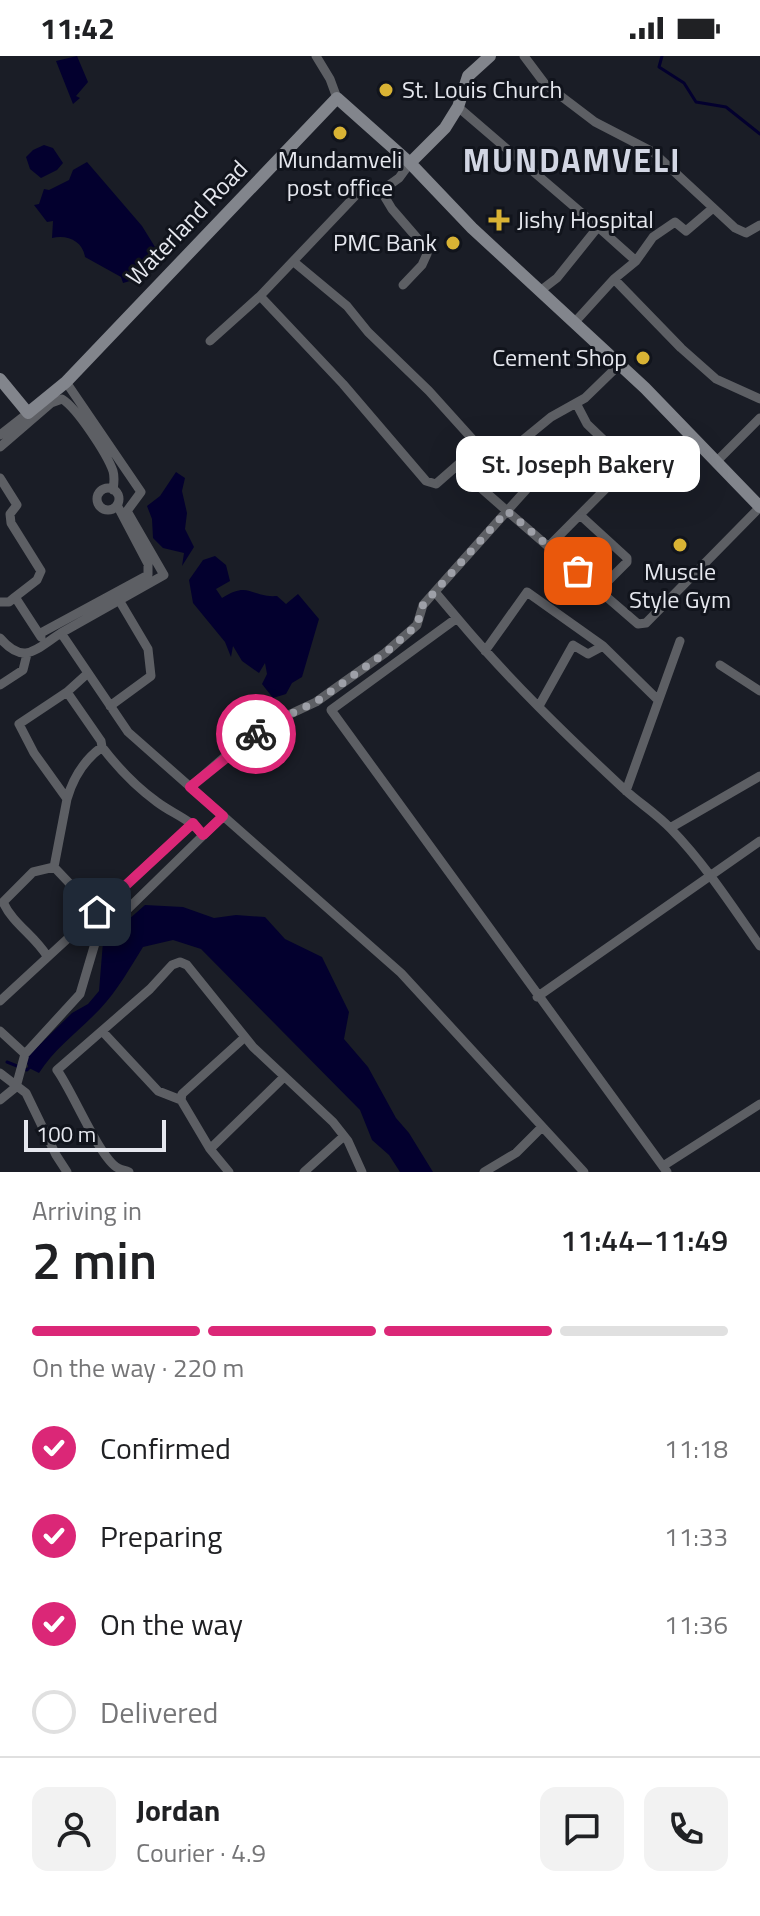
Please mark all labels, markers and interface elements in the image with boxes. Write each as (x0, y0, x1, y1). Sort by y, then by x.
text: 11:42 (40, 5, 115, 51)
place label: St. Louis Church (402, 71, 562, 107)
marker: St. Louis Church (377, 81, 395, 99)
marker: Mundamveli post office (331, 124, 349, 142)
district label: MUNDAMVELI (463, 136, 681, 184)
place label: Mundamveli post office (278, 141, 402, 205)
street label: Waterland Road (117, 151, 256, 293)
place label: Jishy Hospital (517, 201, 654, 237)
marker: Jishy Hospital (488, 209, 510, 231)
place label: PMC Bank (333, 224, 438, 260)
marker: PMC Bank (444, 234, 462, 252)
place label: Cement Shop (492, 339, 627, 375)
marker: Cement Shop (634, 349, 652, 367)
callout: St. Joseph Bakery (456, 435, 700, 491)
text: St. Joseph Bakery (482, 444, 674, 483)
marker: Muscle Style Gym (671, 536, 689, 554)
pin (544, 537, 612, 605)
icon: bag (556, 549, 600, 593)
place label: Muscle Style Gym (629, 553, 731, 617)
courier (216, 694, 296, 774)
icon: bike (234, 712, 278, 756)
pin (63, 878, 131, 946)
icon: home (75, 890, 119, 934)
scale bar (24, 1116, 166, 1152)
text: 100 m (36, 1117, 96, 1151)
text: Arriving in (32, 1191, 142, 1230)
text: 11:44–11:49 (561, 1217, 728, 1263)
text: 2 min (32, 1220, 157, 1299)
text: On the way · 220 m (32, 1348, 244, 1387)
text: Confirmed (100, 1425, 231, 1471)
icon: check (32, 1426, 76, 1470)
text: 11:18 (664, 1429, 728, 1468)
text: Preparing (100, 1513, 222, 1559)
icon: check (32, 1514, 76, 1558)
text: 11:33 (664, 1517, 728, 1556)
text: On the way (100, 1601, 243, 1647)
icon: check (32, 1602, 76, 1646)
text: 11:36 (664, 1605, 728, 1644)
text: Delivered (100, 1689, 218, 1735)
button: person (32, 1787, 116, 1871)
text: Jordan (136, 1787, 220, 1833)
button: chat (540, 1787, 624, 1871)
button: phone (644, 1787, 728, 1871)
text: Courier · 4.9 (136, 1833, 266, 1872)

